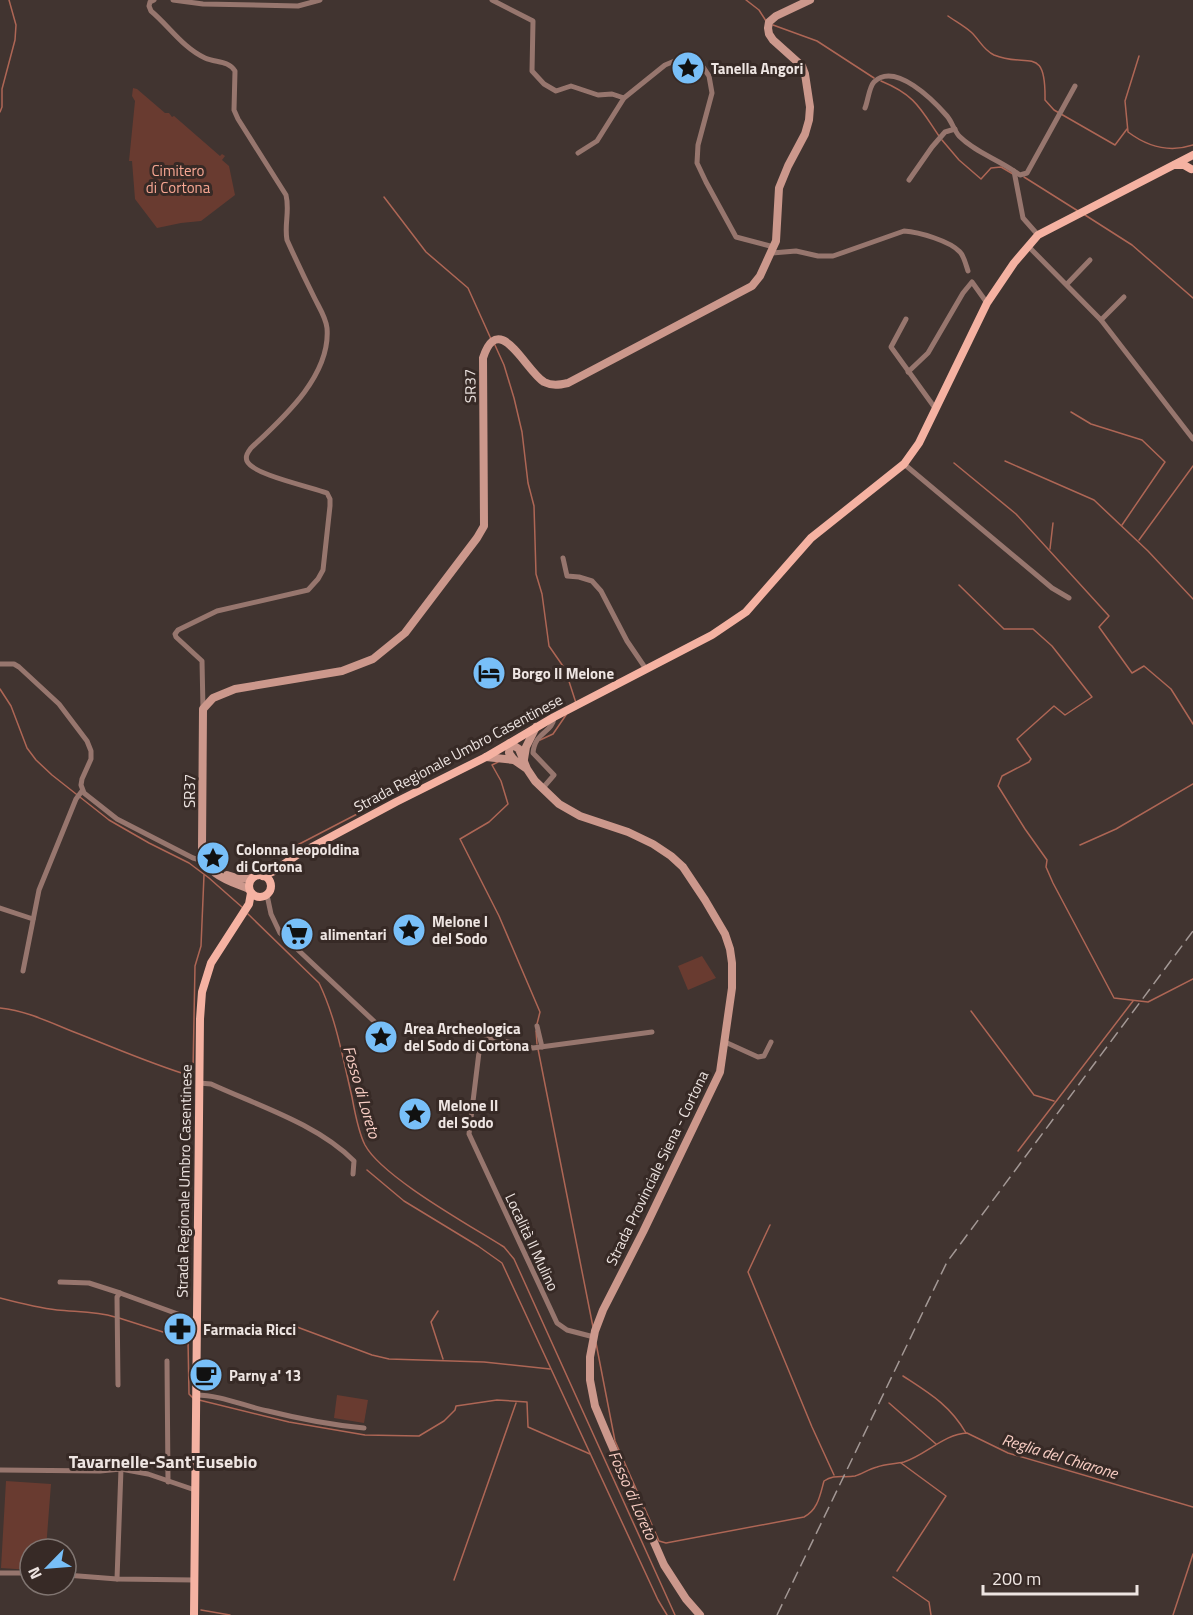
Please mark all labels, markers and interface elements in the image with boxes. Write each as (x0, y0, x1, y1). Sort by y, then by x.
place icon: Tanella Angori (670, 50, 706, 86)
place label: Tanella Angori (711, 57, 803, 80)
park label: Cimitero di Cortona (146, 159, 211, 199)
street label: SR37 (458, 369, 482, 403)
hotel icon: Borgo Il Melone (471, 655, 507, 691)
place label: Borgo Il Melone (512, 662, 614, 685)
street label: Strada Regionale Umbro Casentinese (349, 688, 567, 818)
street label: SR37 (178, 774, 201, 808)
place label: Colonna leopoldina di Cortona (236, 838, 360, 878)
place icon: Colonna leopoldina di Cortona (195, 840, 231, 876)
place label: Melone I del Sodo (432, 910, 488, 950)
place icon: Melone I del Sodo (391, 912, 427, 948)
supermarket icon: alimentari (279, 916, 315, 952)
place label: alimentari (320, 923, 387, 946)
place label: Area Archeologica del Sodo di Cortona (404, 1017, 530, 1057)
place icon: Area Archeologica del Sodo di Cortona (363, 1019, 399, 1055)
water label: Fosso di Loreto (337, 1043, 387, 1142)
street label: Strada Regionale Umbro Casentinese (170, 1064, 198, 1298)
street label: Strada Provinciale Siena - Cortona (600, 1066, 715, 1269)
place label: Melone II del Sodo (438, 1094, 498, 1134)
place icon: Melone II del Sodo (397, 1096, 433, 1132)
street label: Località Il Mulino (499, 1189, 565, 1295)
pharmacy icon: Farmacia Ricci (162, 1311, 198, 1347)
place label: Farmacia Ricci (203, 1318, 296, 1341)
cafe icon: Parny a' 13 (188, 1357, 224, 1393)
place label: Parny a' 13 (229, 1364, 301, 1387)
water label: Reglia del Chiarone (999, 1427, 1122, 1485)
water label: Fosso di Loreto (603, 1447, 664, 1544)
district label: Tavarnelle-Sant'Eusebio (69, 1448, 257, 1475)
north arrow (18, 1537, 78, 1597)
scale bar (983, 1558, 1138, 1596)
text: N (21, 1563, 48, 1583)
text: 200 m (992, 1565, 1041, 1592)

